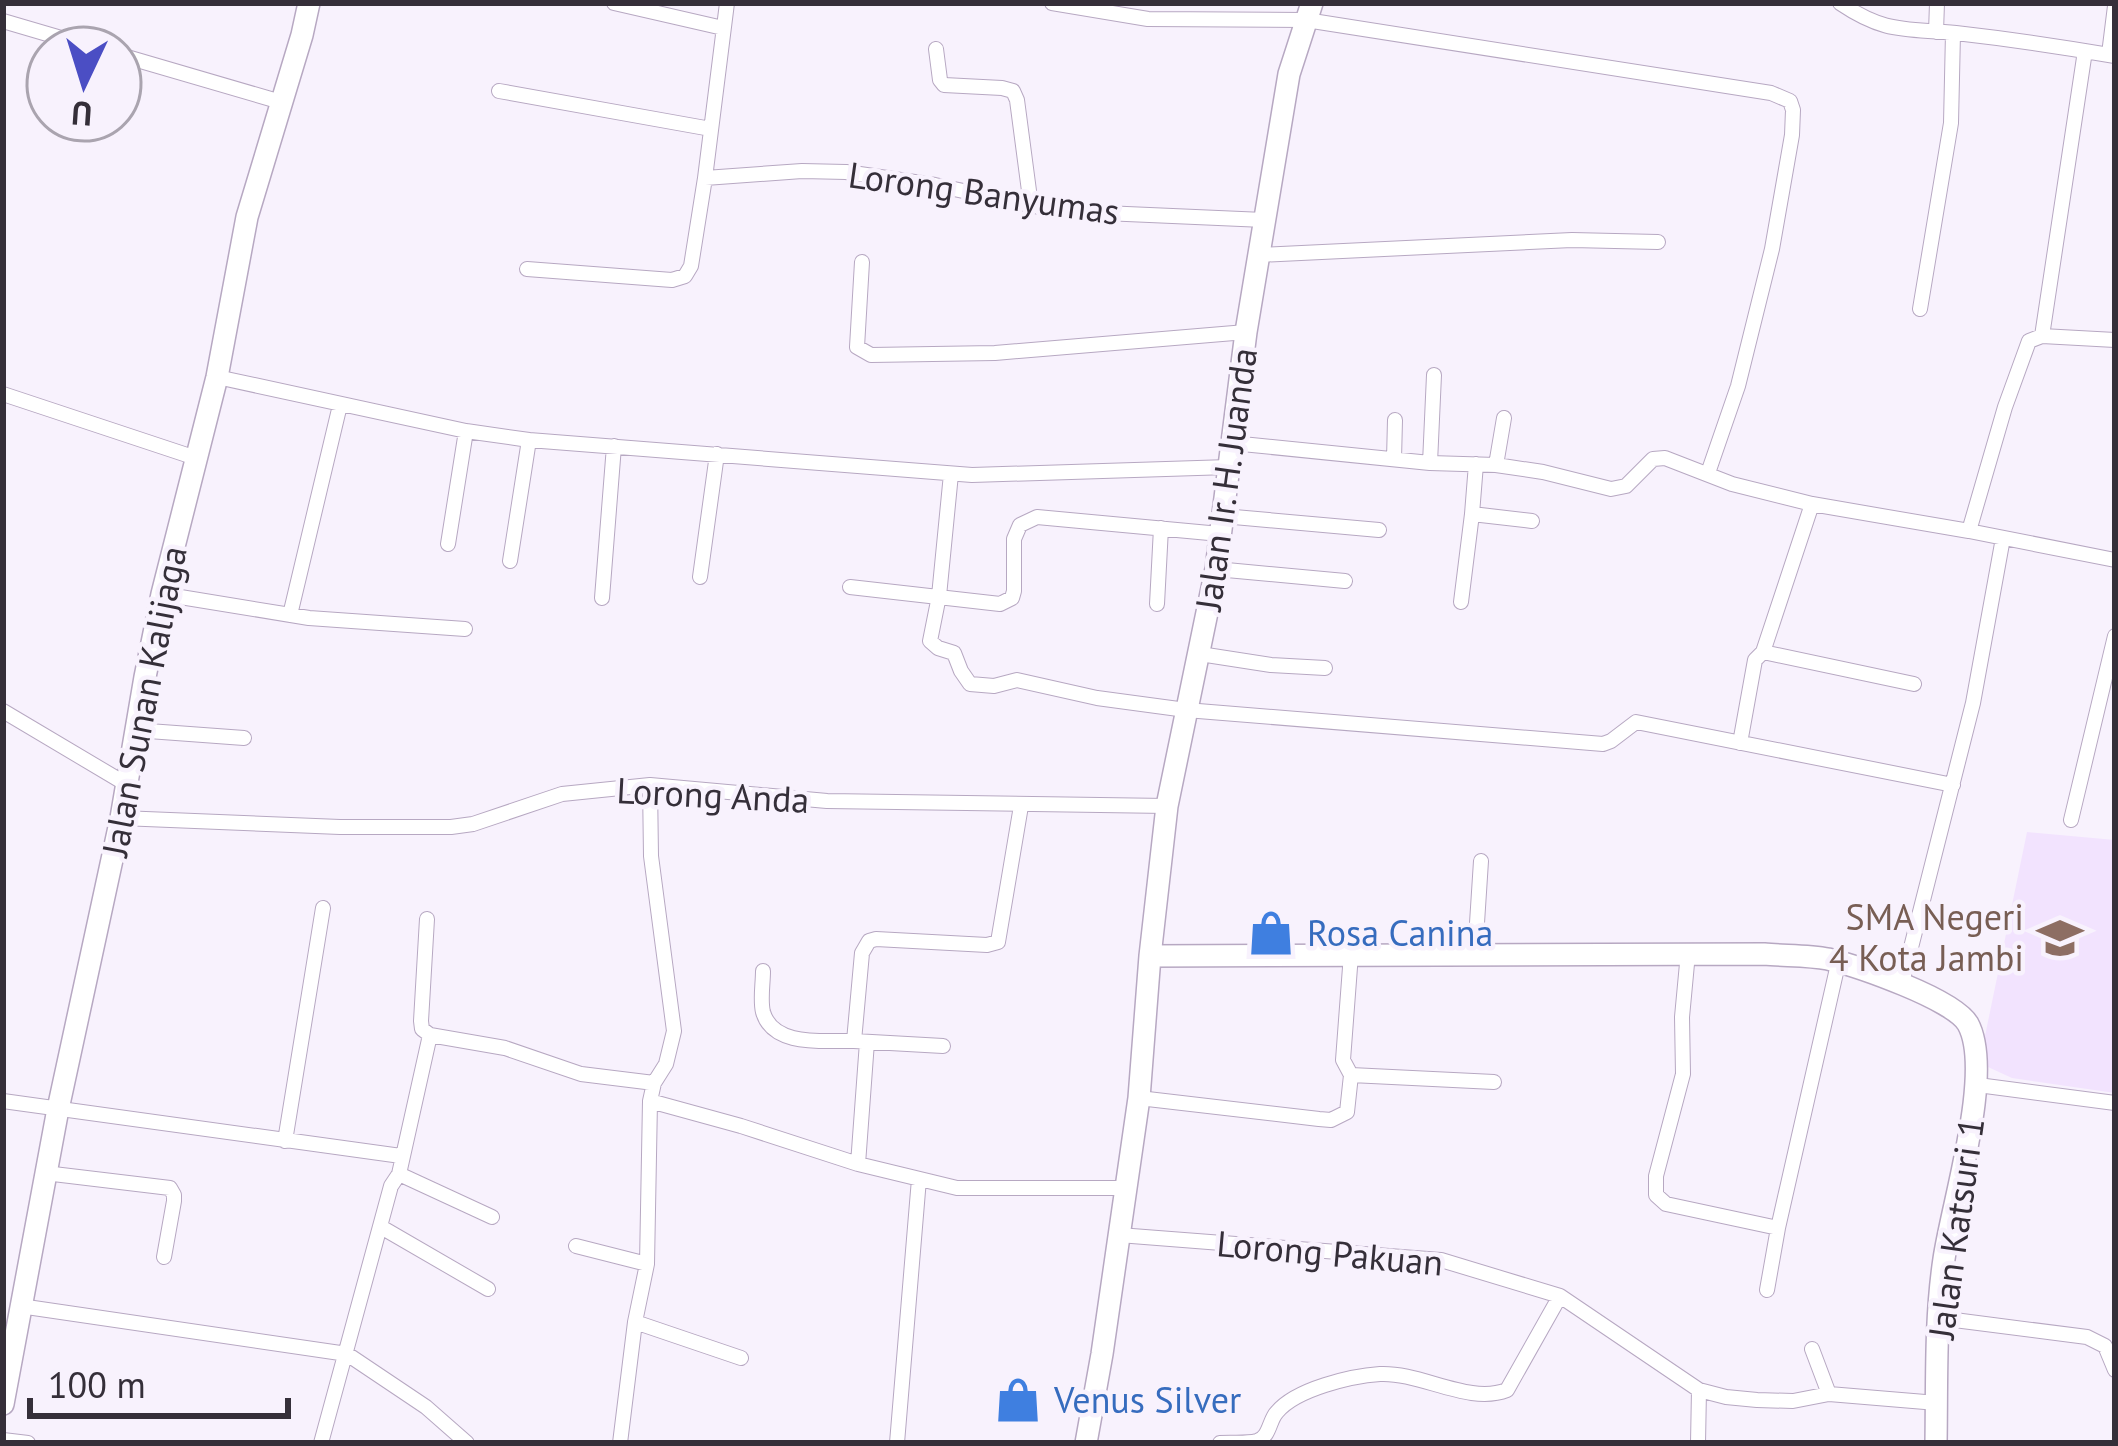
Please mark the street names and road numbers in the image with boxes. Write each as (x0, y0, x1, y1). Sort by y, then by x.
street label: Lorong Banyumas (846, 150, 1122, 235)
street label: Jalan Ir. H. Juanda (1184, 345, 1267, 615)
street label: Jalan Sunan Kalijaga (90, 542, 197, 862)
street label: Lorong Anda (616, 766, 811, 823)
street label: Jalan Katsuri 1 (1916, 1114, 1994, 1343)
street label: Lorong Pakuan (1215, 1219, 1445, 1286)

